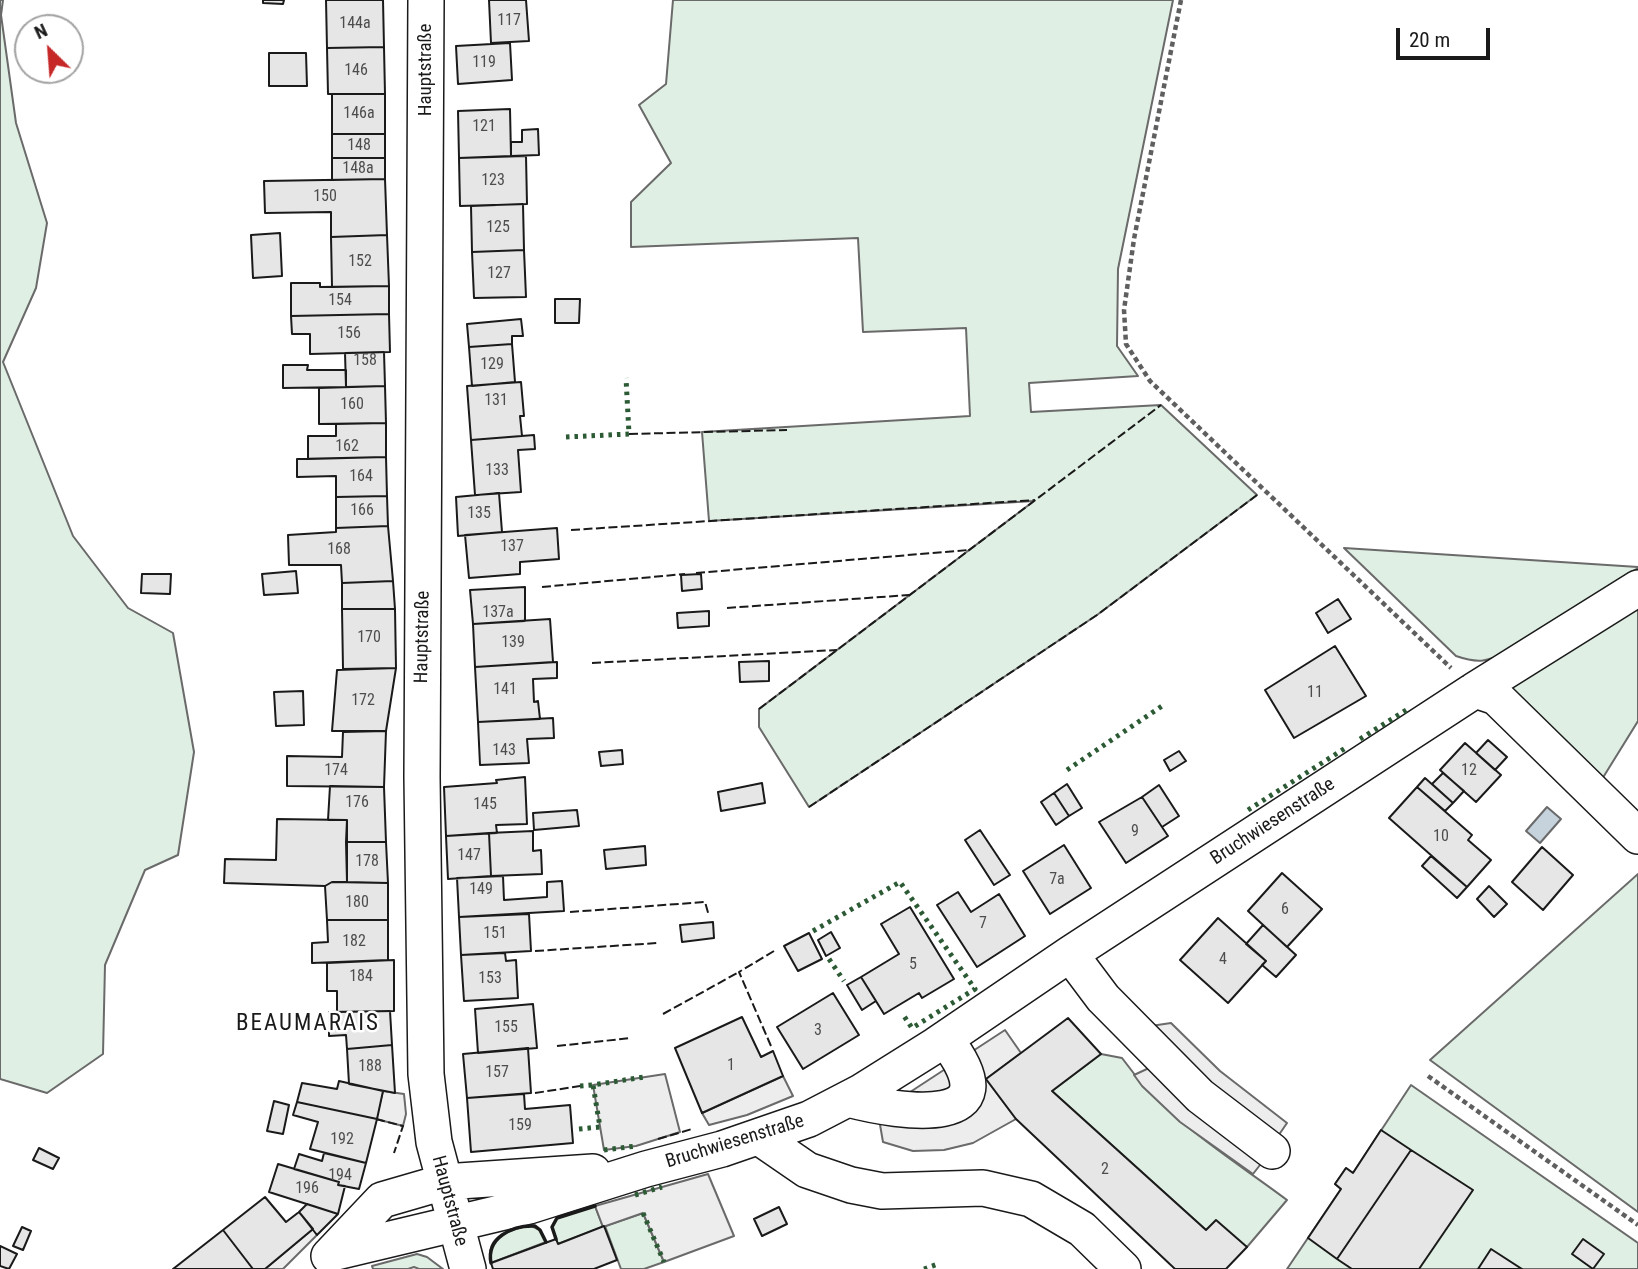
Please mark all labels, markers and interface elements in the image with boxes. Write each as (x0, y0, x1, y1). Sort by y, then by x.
house number: 117 (497, 11, 521, 31)
north arrow (14, 14, 84, 84)
house number: 144a (339, 14, 371, 34)
scale bar (1400, 14, 1494, 58)
text: N (31, 18, 51, 44)
street label: Hauptstraße (415, 24, 437, 116)
text: 20 m (1409, 28, 1450, 52)
house number: 119 (472, 53, 496, 73)
house number: 146 (344, 61, 368, 81)
house number: 146a (343, 104, 375, 124)
house number: 121 (472, 117, 496, 137)
house number: 148 (347, 136, 371, 156)
house number: 148a (342, 159, 374, 179)
house number: 123 (481, 171, 505, 191)
house number: 150 (313, 187, 337, 207)
house number: 125 (486, 218, 510, 238)
house number: 152 (348, 252, 372, 272)
house number: 127 (487, 264, 511, 284)
house number: 154 (328, 291, 352, 311)
house number: 156 (337, 324, 361, 344)
house number: 158 (353, 351, 377, 371)
house number: 129 (480, 355, 504, 375)
house number: 131 (484, 391, 508, 411)
house number: 160 (340, 395, 364, 415)
house number: 162 (335, 437, 359, 457)
house number: 133 (485, 461, 509, 481)
house number: 164 (349, 467, 373, 487)
house number: 166 (350, 501, 374, 521)
house number: 135 (467, 504, 491, 524)
house number: 137 (500, 537, 524, 557)
house number: 168 (327, 540, 351, 560)
street label: Hauptstraße (411, 590, 435, 684)
house number: 137a (482, 603, 514, 623)
house number: 170 (357, 628, 381, 648)
house number: 139 (501, 633, 525, 653)
house number: 141 (493, 680, 517, 700)
house number: 11 (1307, 683, 1323, 703)
house number: 172 (351, 691, 375, 711)
house number: 143 (492, 741, 516, 761)
house number: 174 (324, 761, 348, 781)
house number: 12 (1461, 761, 1477, 781)
street label: Bruchwiesenstraße (1207, 773, 1339, 871)
house number: 176 (345, 793, 369, 813)
house number: 145 (473, 795, 497, 815)
house number: 9 (1131, 822, 1139, 842)
house number: 10 (1433, 827, 1449, 847)
house number: 147 (457, 846, 481, 866)
house number: 178 (355, 852, 379, 872)
house number: 7a (1049, 870, 1065, 890)
house number: 149 (469, 880, 493, 900)
house number: 180 (345, 893, 369, 913)
house number: 6 (1281, 900, 1289, 920)
house number: 7 (979, 914, 987, 934)
house number: 151 (483, 924, 507, 944)
house number: 182 (342, 932, 366, 952)
house number: 4 (1219, 950, 1227, 970)
house number: 5 (909, 955, 917, 975)
house number: 184 (349, 967, 373, 987)
house number: 153 (478, 969, 502, 989)
district label: BEAUMARAIS (237, 1010, 379, 1038)
house number: 155 (494, 1018, 518, 1038)
house number: 3 (814, 1021, 822, 1041)
house number: 1 (727, 1056, 735, 1076)
house number: 188 (358, 1057, 382, 1077)
house number: 157 (485, 1063, 509, 1083)
street label: Bruchwiesenstraße (663, 1110, 807, 1174)
house number: 159 (508, 1116, 532, 1136)
house number: 192 (330, 1130, 354, 1150)
street label: Hauptstraße (426, 1153, 472, 1249)
house number: 2 (1101, 1160, 1109, 1180)
house number: 194 (328, 1166, 352, 1186)
house number: 196 (295, 1179, 319, 1199)

